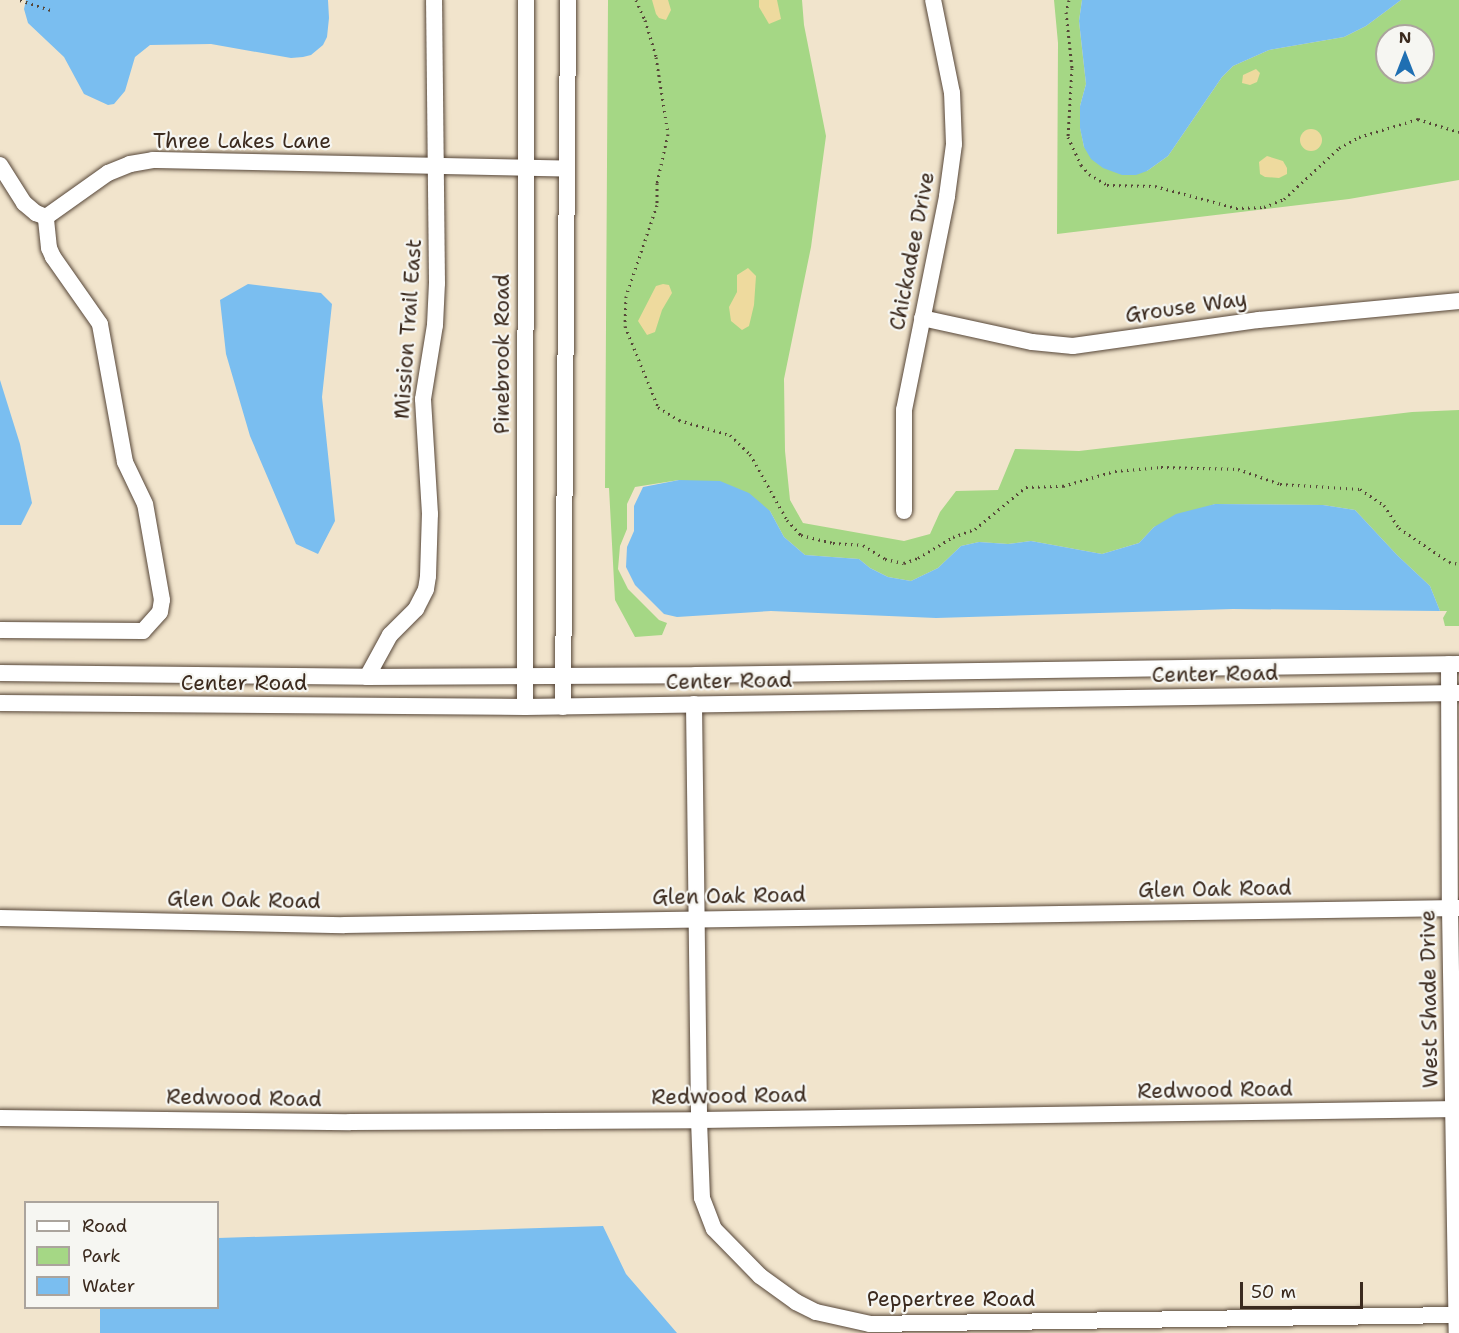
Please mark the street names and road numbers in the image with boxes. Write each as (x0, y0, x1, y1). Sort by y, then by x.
street label: Three Lakes Lane (153, 128, 331, 154)
street label: Chickadee Drive (884, 170, 940, 332)
street label: Mission Trail East (389, 238, 427, 420)
street label: Pinebrook Road (489, 274, 515, 434)
street label: Grouse Way (1124, 286, 1248, 328)
street label: Center Road (1151, 660, 1279, 688)
street label: Center Road (665, 667, 793, 695)
street label: Center Road (181, 670, 307, 696)
street label: Glen Oak Road (1138, 875, 1292, 903)
street label: Glen Oak Road (652, 882, 806, 910)
street label: Glen Oak Road (167, 886, 321, 914)
street label: West Shade Drive (1415, 910, 1443, 1088)
street label: Redwood Road (1137, 1076, 1293, 1104)
street label: Redwood Road (651, 1082, 807, 1110)
street label: Redwood Road (166, 1084, 322, 1112)
street label: Peppertree Road (867, 1286, 1035, 1312)

